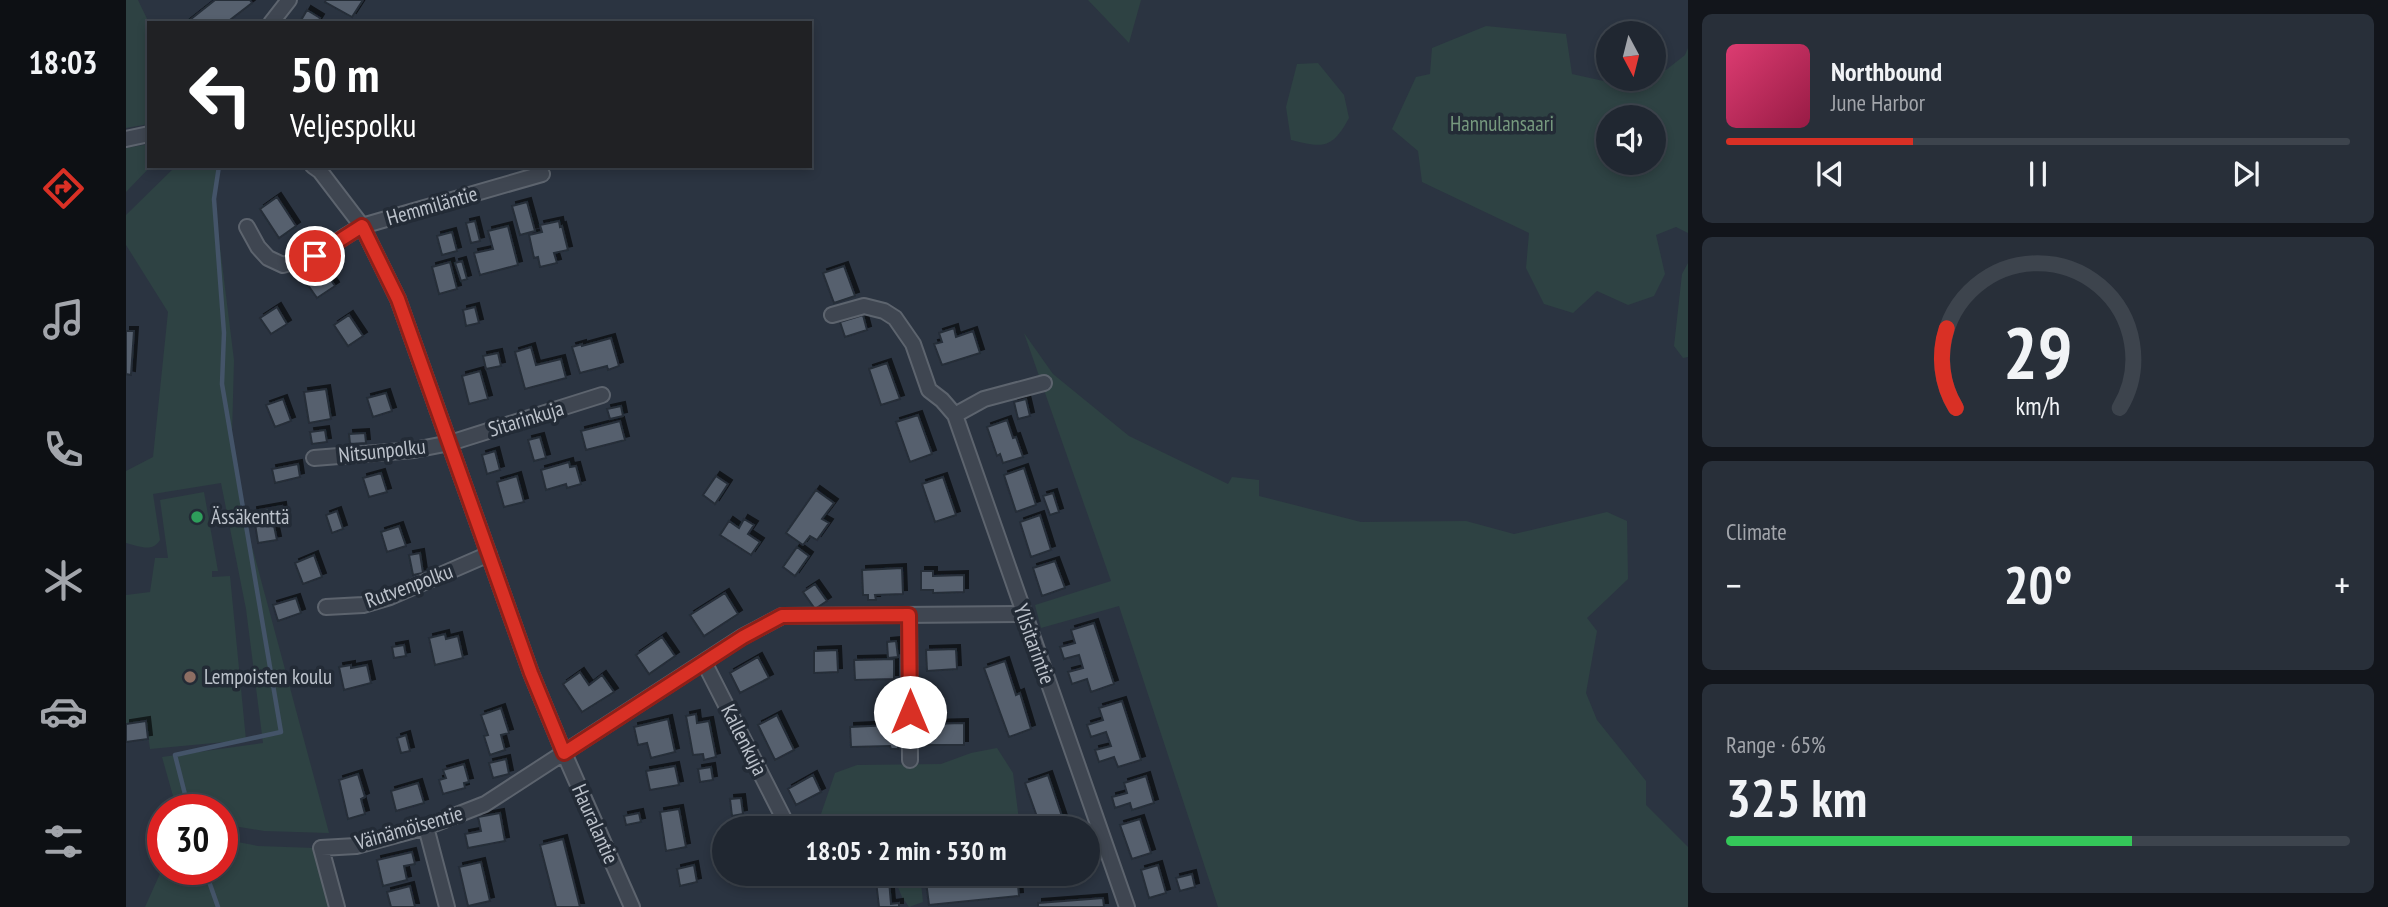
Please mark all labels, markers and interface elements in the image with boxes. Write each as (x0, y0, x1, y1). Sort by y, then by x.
north arrow (1596, 21, 1666, 91)
map controls (1596, 21, 1666, 175)
text: 18:03 (28, 41, 98, 83)
text: 50 m (290, 42, 379, 106)
icon: left (175, 49, 266, 140)
text: Northbound (1831, 55, 1942, 88)
text: June Harbor (1831, 88, 1925, 117)
text: Veljespolku (290, 104, 416, 146)
button: sound (1596, 105, 1666, 175)
park label: Hannulansaari (1450, 110, 1554, 137)
icon: previous (1811, 155, 1849, 193)
icon: pause (2019, 155, 2057, 193)
icon: next (2227, 155, 2265, 193)
icon: directions (39, 164, 88, 213)
street label: Hemmiläntie (383, 180, 480, 231)
pin (285, 226, 345, 286)
icon: arrive (296, 237, 334, 275)
icon: music (39, 295, 88, 344)
text: 29 (2003, 304, 2073, 398)
text: km/h (2016, 390, 2060, 422)
street label: Sitarinkuja (485, 394, 567, 443)
icon: phone (39, 425, 88, 474)
street label: Nitsunpolku (337, 433, 427, 468)
place label: Ässäkenttä (211, 503, 289, 530)
marker: Ässäkenttä (189, 509, 205, 525)
text: Climate (1726, 517, 1787, 546)
text: 20° (2004, 551, 2072, 618)
icon: climate (39, 556, 88, 605)
street label: Rutvenpolku (361, 557, 456, 614)
text: − (1726, 560, 1742, 609)
text: + (2334, 560, 2350, 609)
street label: Ylisitarintie (1008, 600, 1061, 688)
place label: Lempoisten koulu (204, 663, 332, 690)
marker: Lempoisten koulu (182, 669, 198, 685)
position arrow (873, 675, 947, 749)
icon: car (39, 687, 88, 736)
street label: Kallenkuja (715, 700, 774, 780)
text: Range · 65% (1726, 730, 1826, 759)
text: 325 km (1726, 764, 1867, 831)
street label: Hauralantie (566, 780, 625, 868)
speed limit sign: 30 (147, 794, 238, 885)
street label: Väinämöisentie (351, 799, 466, 856)
icon: filters (39, 817, 88, 866)
text: 18:05 · 2 min · 530 m (806, 834, 1006, 867)

